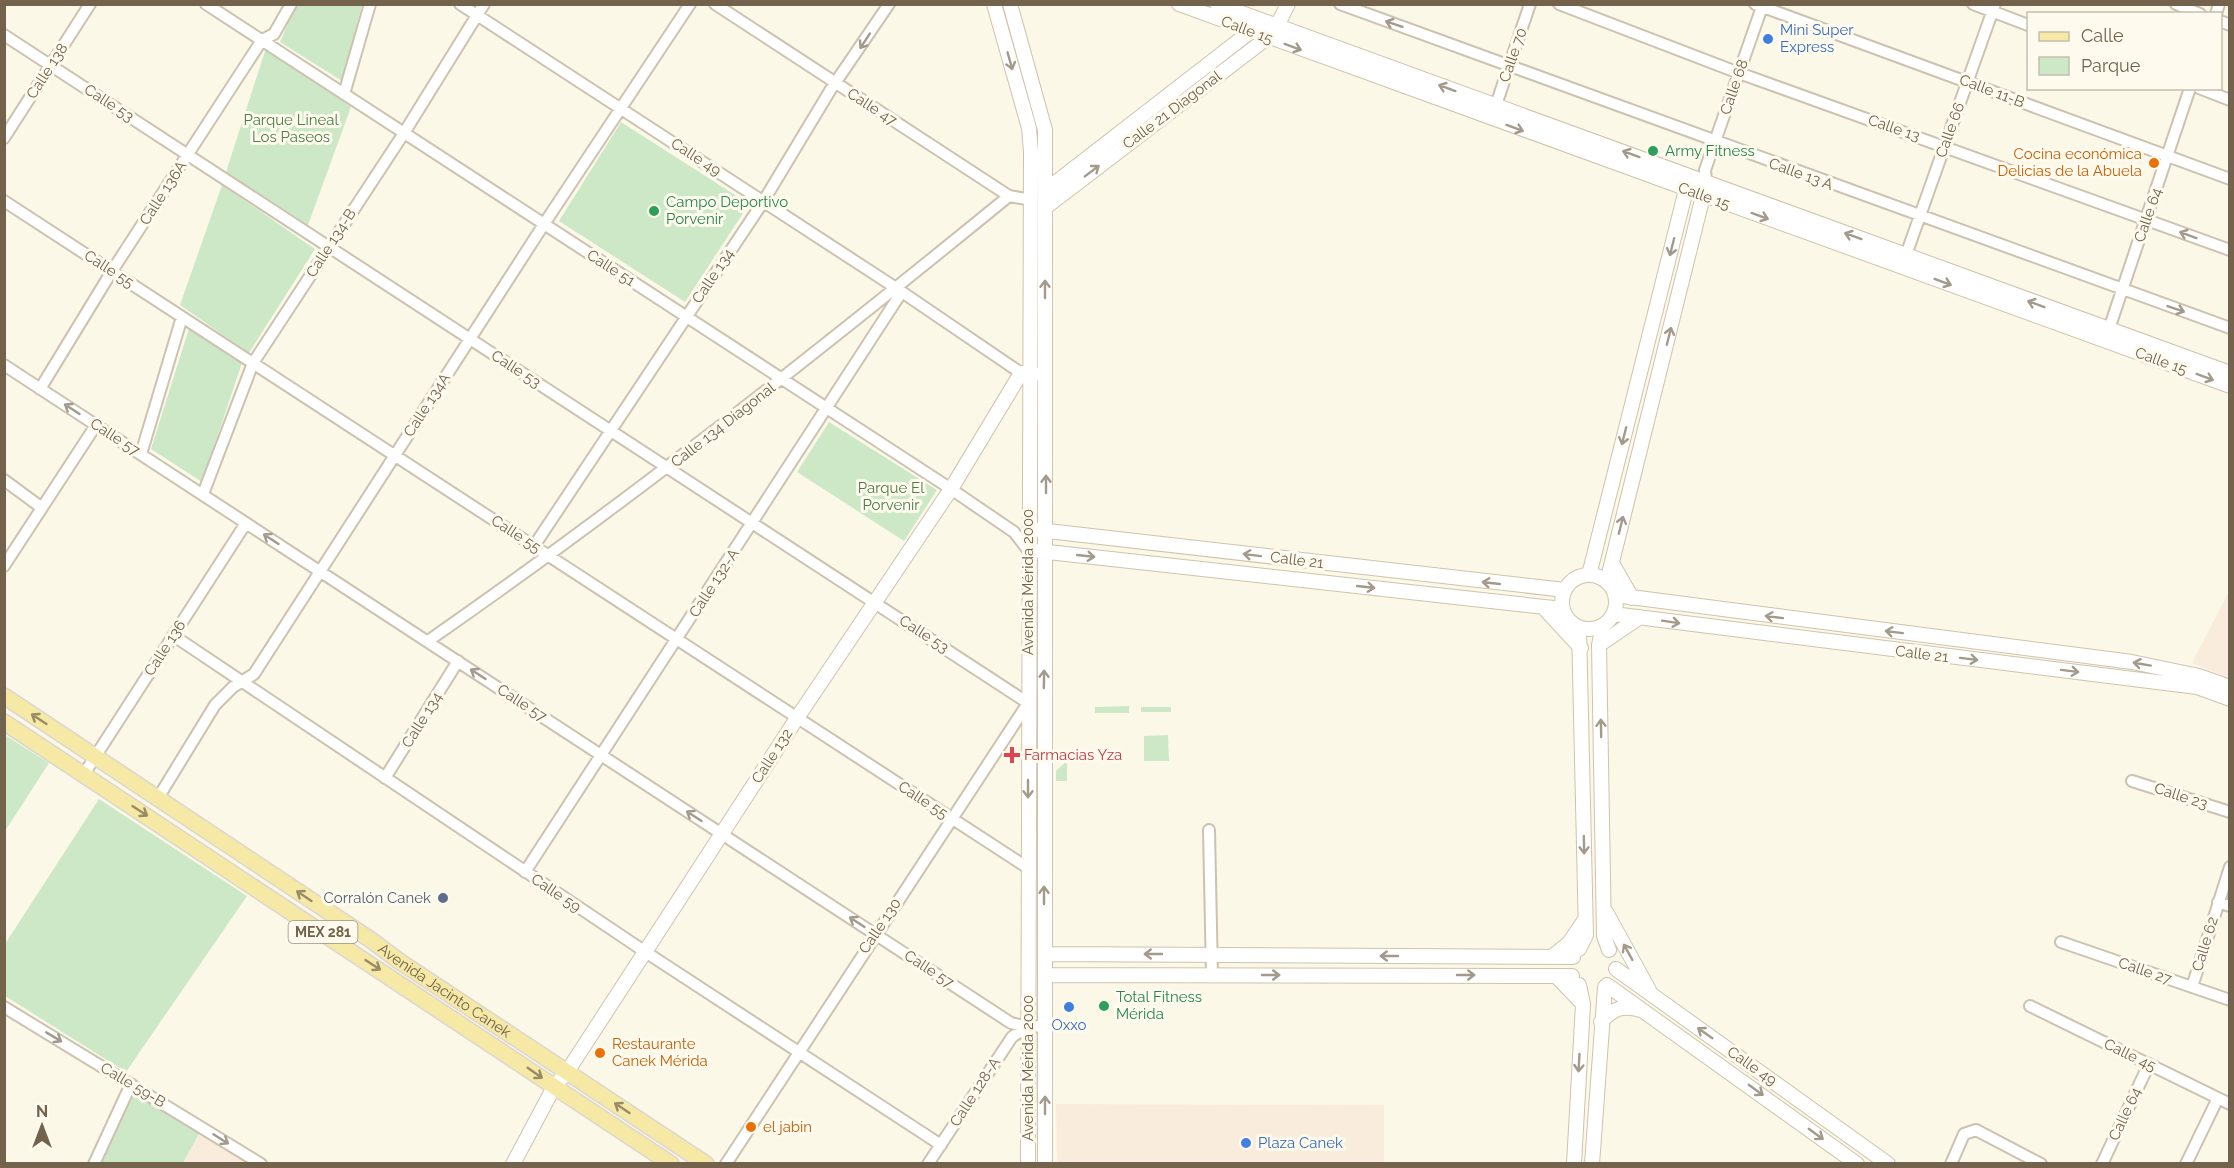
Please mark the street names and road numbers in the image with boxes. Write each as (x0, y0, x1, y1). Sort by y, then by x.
street label: Calle 15 (1219, 12, 1275, 48)
street label: Calle 70 (1495, 25, 1531, 85)
street label: Calle 138 (22, 40, 72, 102)
street label: Calle 68 (1716, 57, 1752, 117)
street label: Calle 21 Diagonal (1119, 67, 1226, 153)
street label: Calle 11-B (1957, 70, 2027, 112)
street label: Calle 53 (81, 80, 137, 126)
street label: Calle 47 (844, 84, 900, 130)
street label: Calle 66 (1932, 100, 1968, 160)
street label: Calle 13 (1866, 111, 1922, 145)
street label: Calle 49 (668, 134, 725, 180)
street label: Calle 13 A (1766, 154, 1836, 194)
street label: Calle 136A (136, 158, 190, 228)
street label: Calle 15 (1676, 178, 1732, 214)
street label: Calle 64 (2130, 185, 2166, 245)
street label: Calle 134-B (302, 205, 360, 281)
street label: Calle 134 (688, 245, 738, 307)
street label: Calle 55 (81, 246, 137, 292)
street label: Calle 51 (584, 246, 639, 291)
street label: Calle 15 (2133, 343, 2189, 379)
street label: Calle 53 (488, 346, 544, 392)
street label: Calle 134A (400, 370, 454, 440)
street label: Calle 134 Diagonal (667, 378, 779, 471)
street label: Calle 57 (87, 414, 143, 460)
street label: Avenida Mérida 2000 (1019, 509, 1037, 655)
street label: Calle 55 (488, 511, 544, 557)
street label: Calle 132-A (685, 545, 743, 621)
street label: Calle 21 (1269, 548, 1325, 572)
street label: Calle 53 (896, 611, 952, 657)
street label: Calle 136 (140, 617, 190, 679)
street label: Calle 21 (1894, 642, 1950, 666)
street label: Calle 57 (494, 680, 550, 726)
street label: Calle 134 (398, 689, 446, 751)
street label: Calle 132 (748, 725, 796, 787)
street label: Calle 55 (895, 777, 951, 823)
street label: Calle 23 (2152, 779, 2210, 813)
street label: Calle 59 (528, 870, 585, 916)
street label: Calle 130 (855, 895, 905, 957)
street label: Calle 62 (2188, 914, 2222, 973)
road number: MEX 281 (288, 921, 358, 943)
street label: Avenida Jacinto Canek (374, 939, 514, 1042)
street label: Calle 57 (901, 946, 957, 992)
street label: Calle 27 (2116, 954, 2174, 988)
street label: Avenida Mérida 2000 (1019, 995, 1037, 1141)
street label: Calle 45 (2101, 1035, 2159, 1075)
street label: Calle 49 (1724, 1042, 1780, 1090)
street label: Calle 128-A (946, 1054, 1004, 1130)
street label: Calle 59-B (97, 1059, 169, 1111)
street label: Calle 64 (2105, 1085, 2145, 1143)

